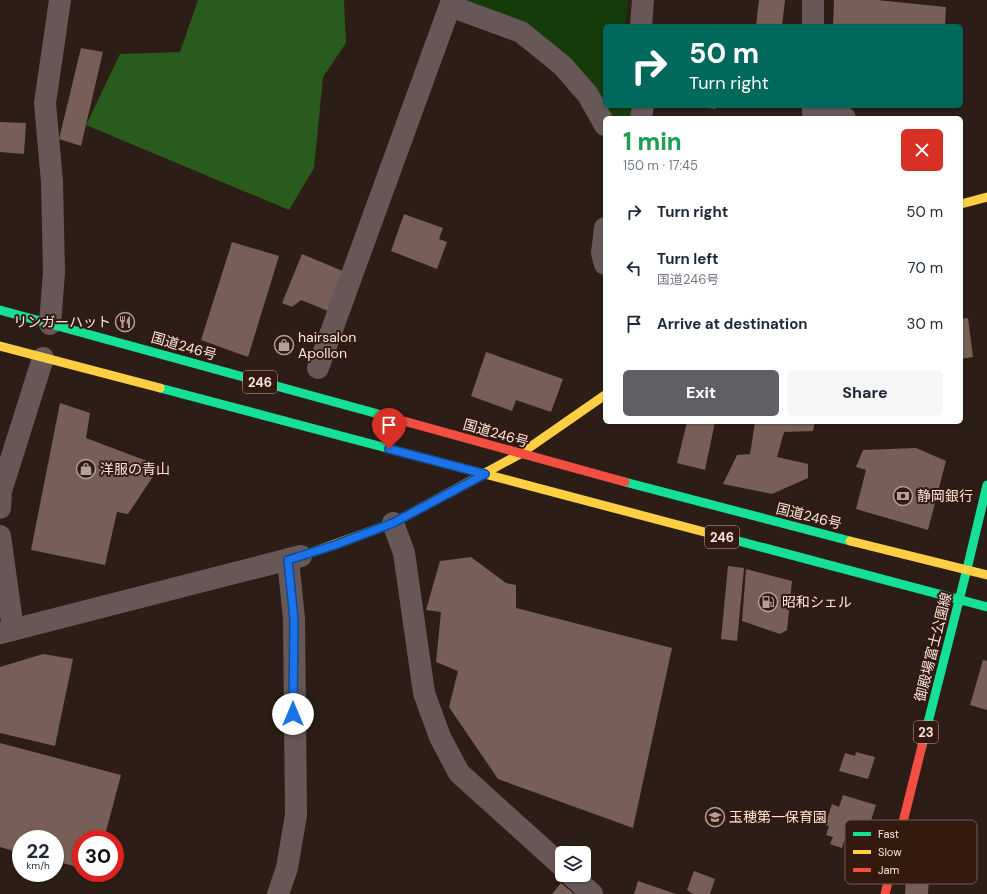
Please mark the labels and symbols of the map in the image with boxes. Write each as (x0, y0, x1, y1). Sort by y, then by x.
restaurant icon: リンガーハット (114, 311, 136, 333)
place label: リンガーハット (13, 313, 111, 331)
street label: 国道246号 (149, 328, 219, 364)
place label: hairsalon Apollon (298, 328, 356, 362)
shop icon: hairsalon Apollon (273, 334, 295, 356)
road number: 246 (243, 371, 277, 393)
pin (372, 408, 406, 449)
street label: 国道246号 (461, 415, 531, 451)
shop icon: 洋服の青山 (75, 458, 97, 480)
place label: 洋服の青山 (100, 460, 170, 478)
bank icon: 静岡銀行 (892, 485, 914, 507)
place label: 静岡銀行 (917, 487, 973, 505)
street label: 国道246号 (774, 499, 844, 533)
road number: 246 (705, 526, 739, 548)
street label: 御殿場富士公園線 (911, 590, 955, 704)
fuel station icon: 昭和シェル (757, 591, 779, 613)
place label: 昭和シェル (782, 593, 852, 611)
position arrow (272, 693, 314, 735)
road number: 23 (914, 721, 938, 743)
school or university icon: 玉穂第一保育園 (704, 806, 726, 828)
place label: 玉穂第一保育園 (729, 808, 827, 826)
legend (845, 820, 977, 884)
text: Fast (878, 827, 899, 841)
speed limit sign: 30 (72, 830, 124, 882)
text: Slow (878, 845, 902, 859)
text: Jam (878, 863, 899, 877)

